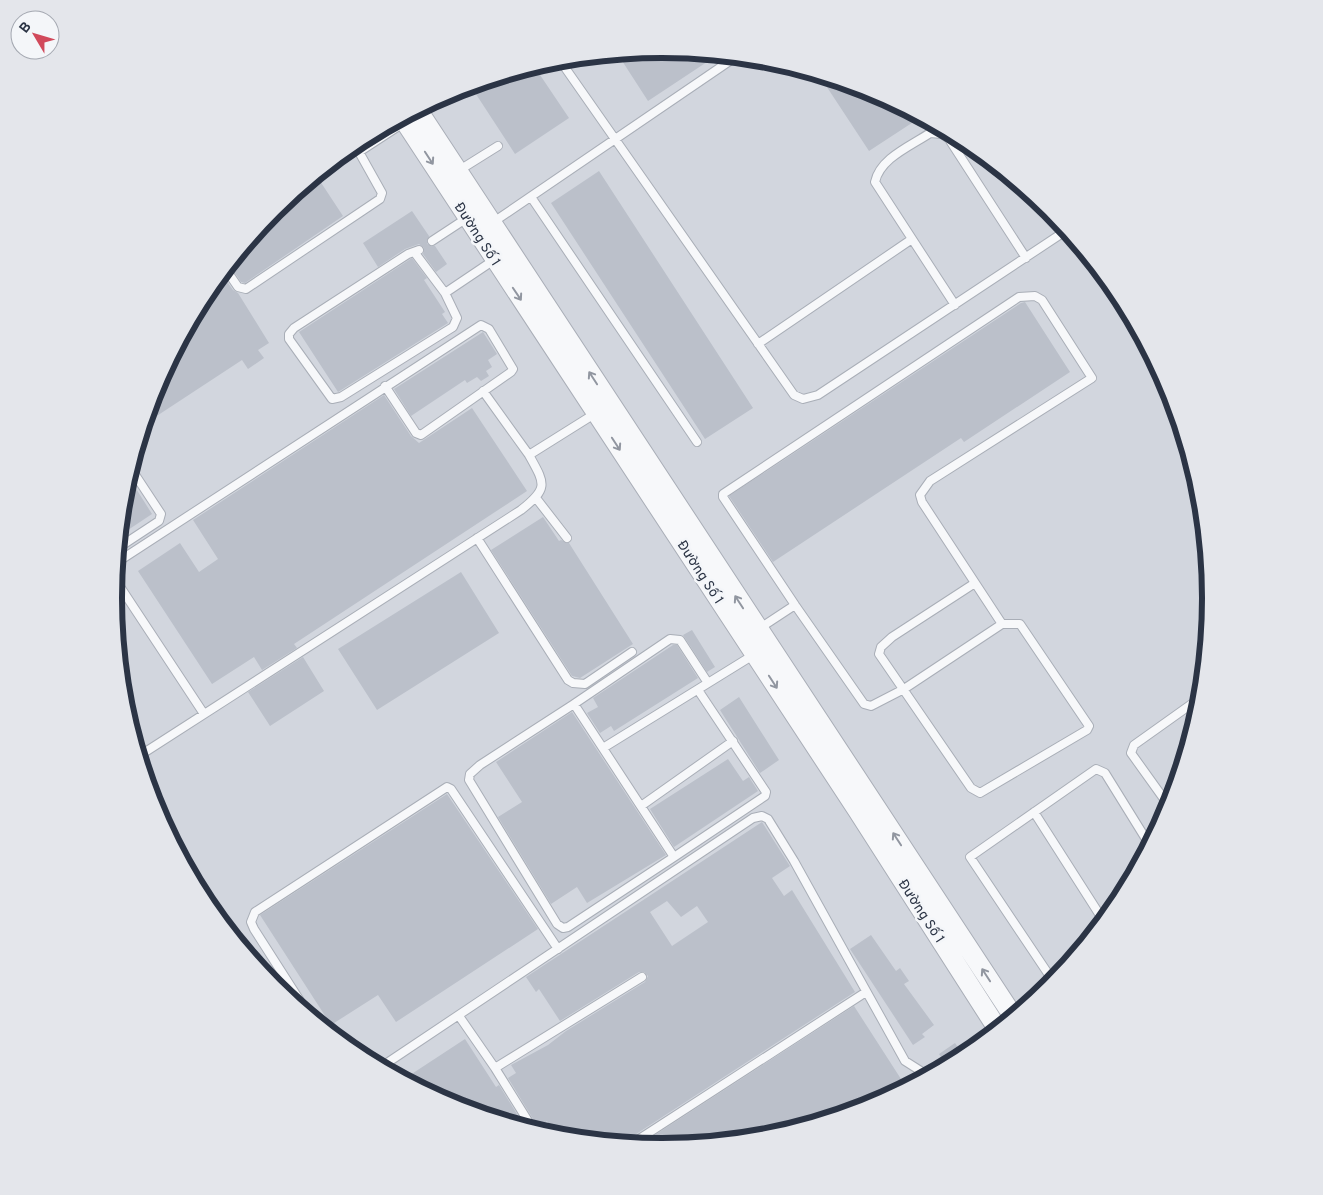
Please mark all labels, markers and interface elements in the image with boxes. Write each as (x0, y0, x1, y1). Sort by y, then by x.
north arrow (10, 10, 60, 60)
text: B (16, 19, 36, 37)
one-way arrow (424, 150, 434, 164)
street label: Đường Số 1 (450, 200, 504, 270)
one-way arrow (512, 287, 522, 301)
one-way arrow (588, 371, 598, 385)
one-way arrow (611, 437, 622, 451)
street label: Đường Số 1 (673, 538, 727, 608)
one-way arrow (734, 595, 744, 609)
one-way arrow (768, 675, 778, 689)
one-way arrow (892, 832, 902, 846)
street label: Đường Số 1 (894, 877, 948, 947)
one-way arrow (981, 968, 991, 982)

